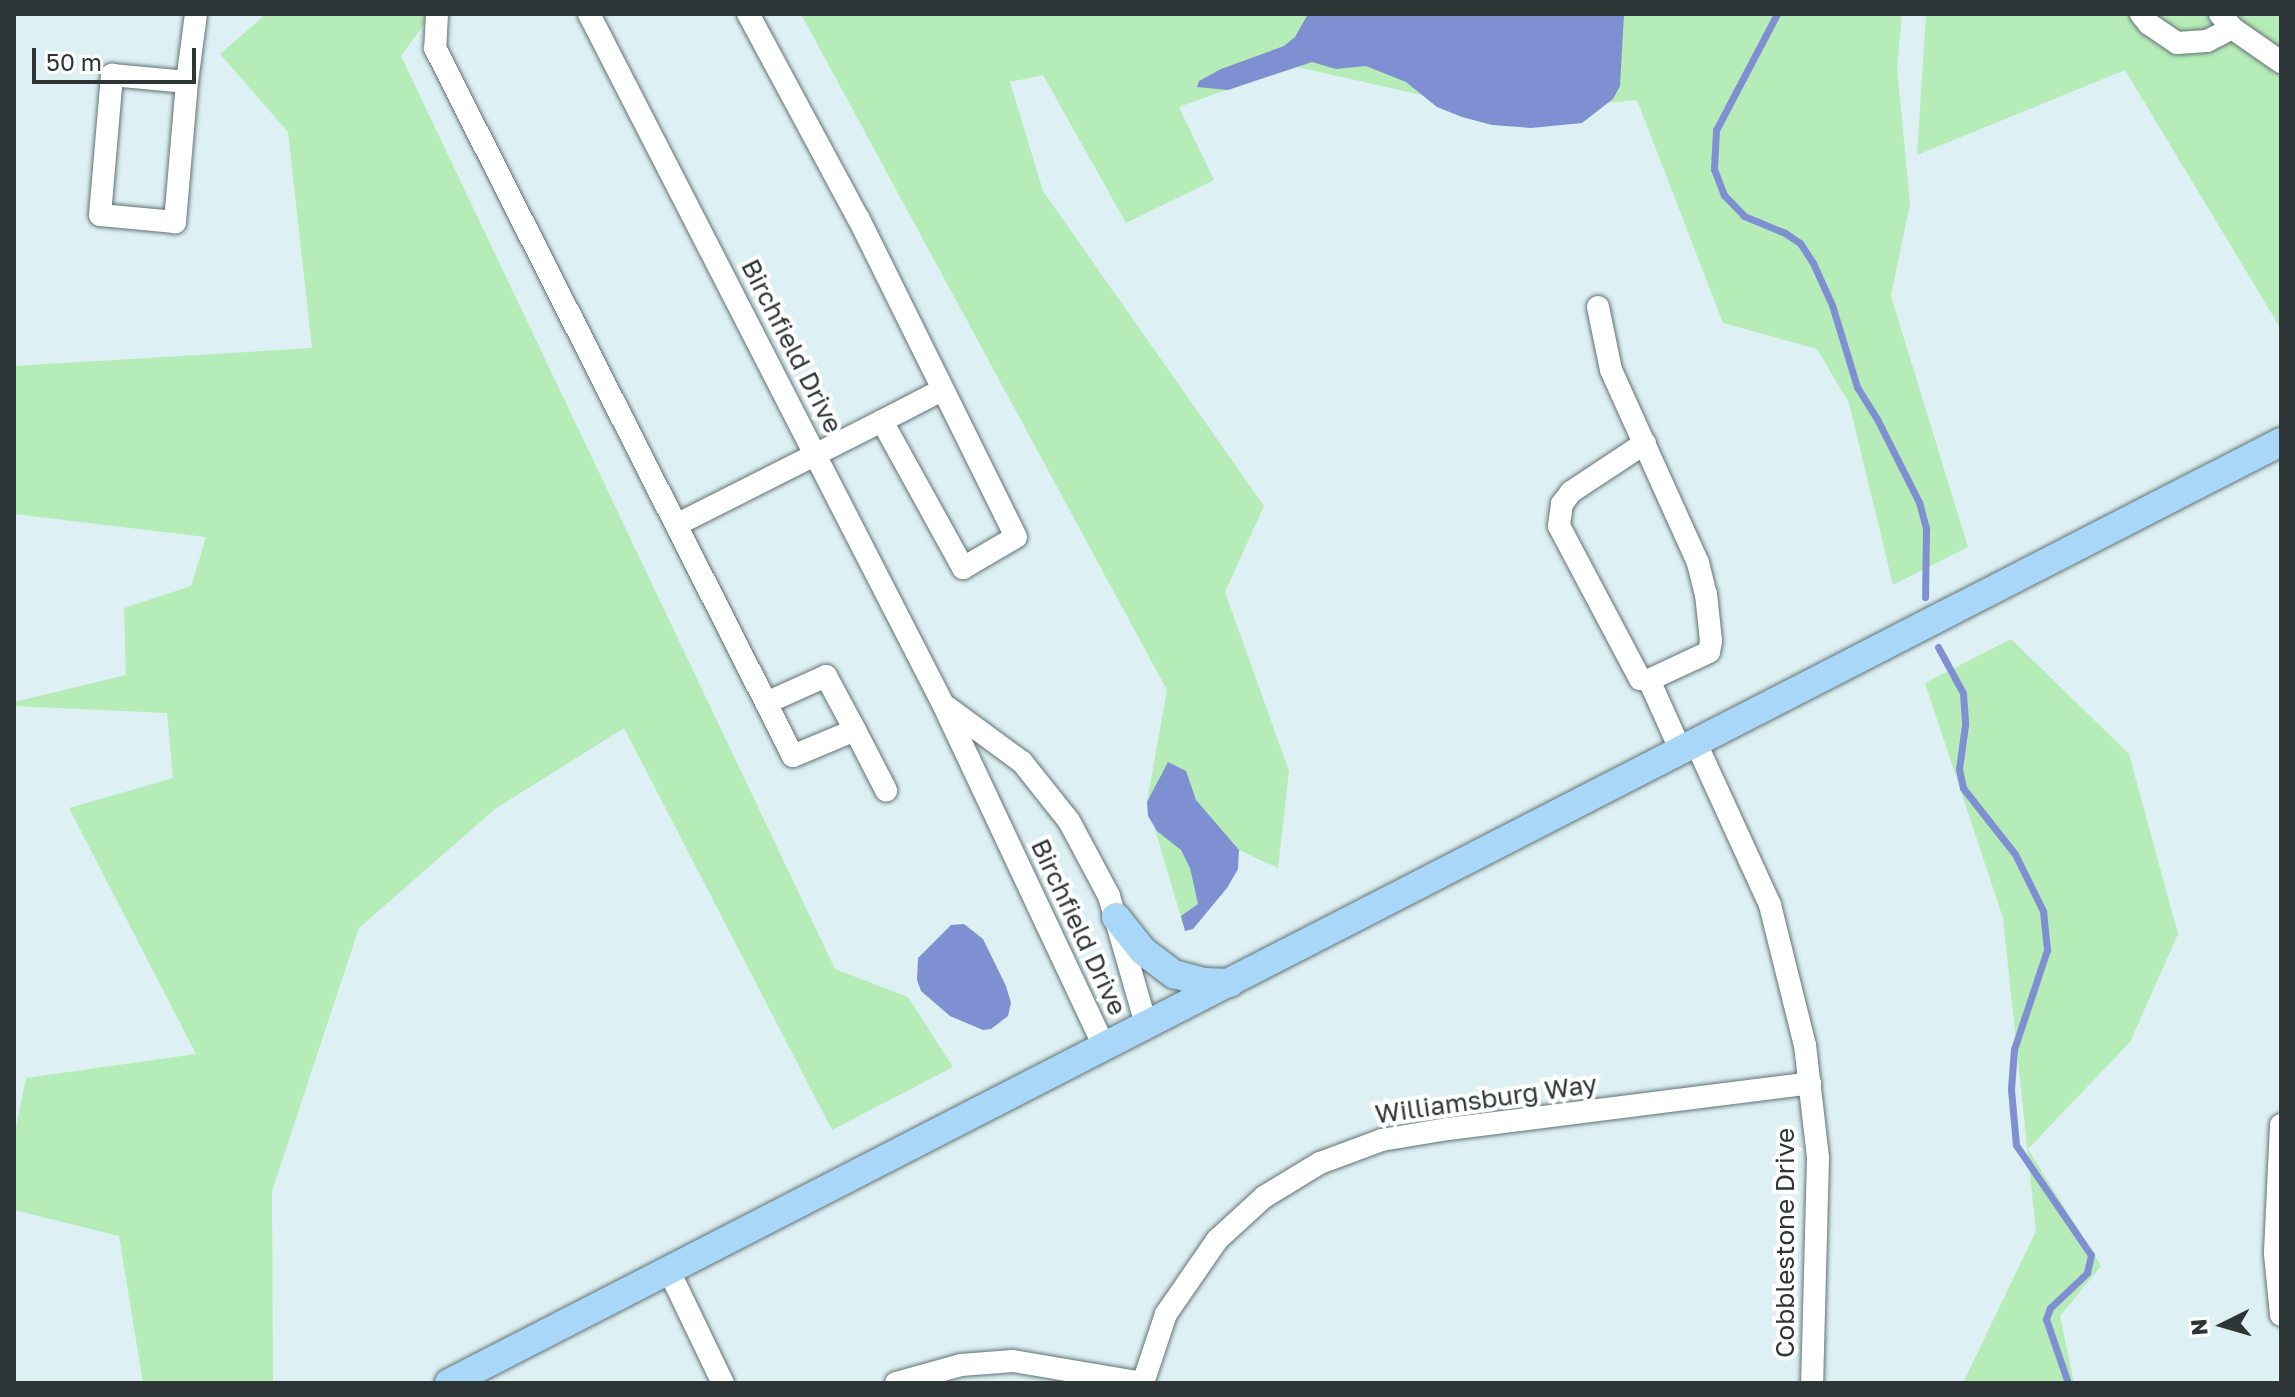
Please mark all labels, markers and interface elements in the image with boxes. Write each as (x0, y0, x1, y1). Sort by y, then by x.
scale bar (36, 32, 200, 82)
text: 50 m (46, 47, 102, 76)
street label: Birchfield Drive (735, 254, 849, 438)
street label: Birchfield Drive (1025, 834, 1133, 1020)
street label: Williamsburg Way (1373, 1068, 1599, 1130)
street label: Cobblestone Drive (1769, 1128, 1801, 1358)
north arrow (2183, 1285, 2263, 1365)
text: N (2184, 1318, 2213, 1337)

